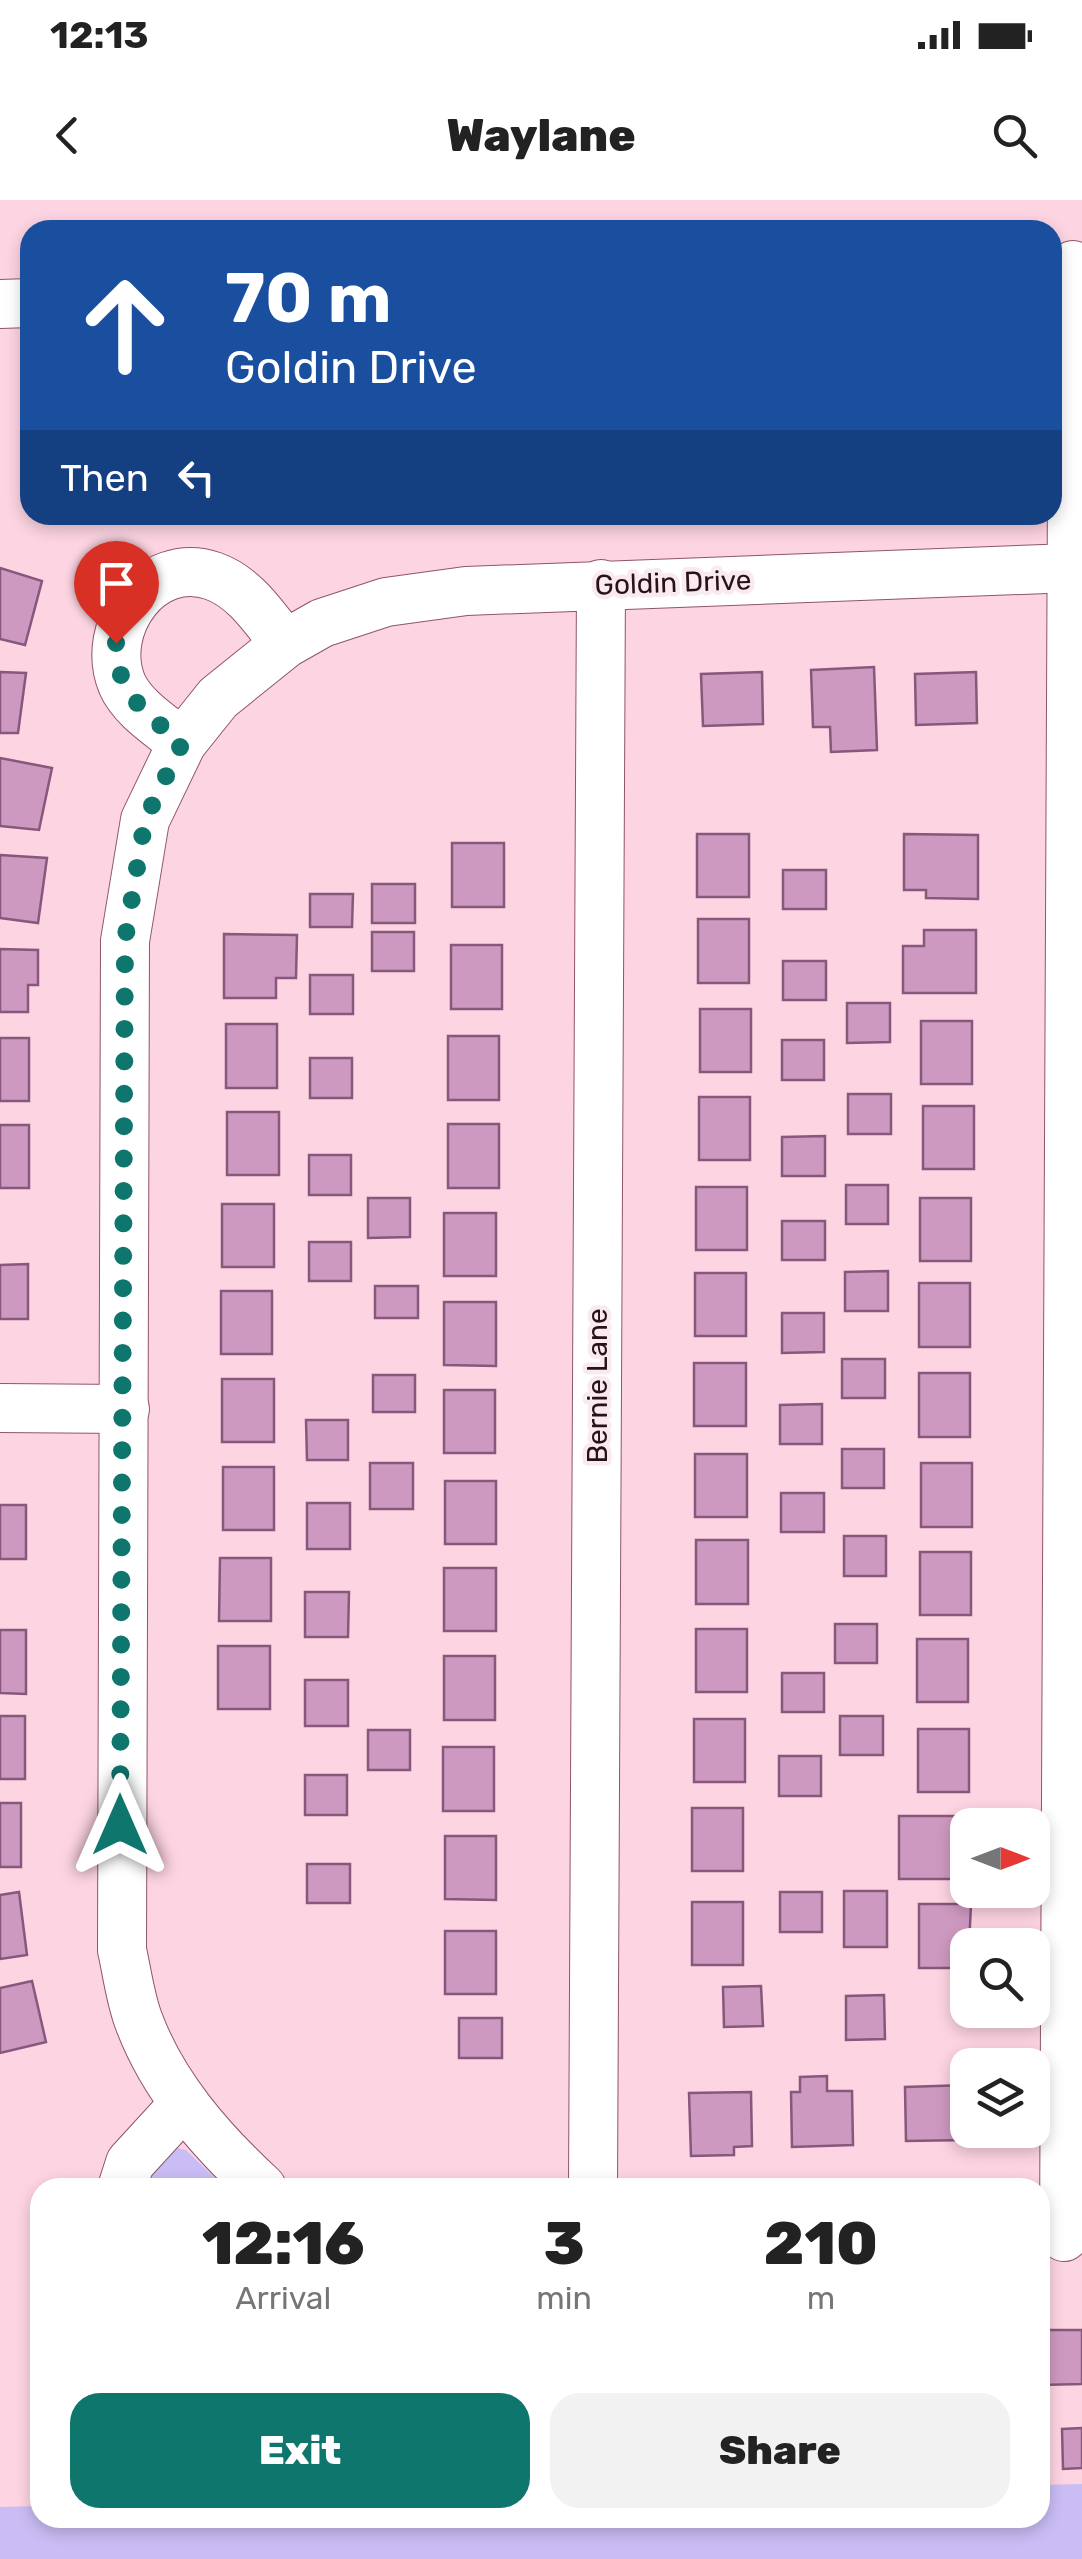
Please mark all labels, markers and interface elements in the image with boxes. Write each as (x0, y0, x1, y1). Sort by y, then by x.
text: 12:13 (50, 12, 149, 58)
icon: back (40, 108, 95, 163)
icon: search (987, 108, 1042, 163)
text: Waylane (446, 109, 636, 162)
text: 70 m (225, 257, 392, 340)
icon: ahead (60, 260, 190, 390)
text: Goldin Drive (225, 341, 477, 394)
icon: left (169, 450, 224, 505)
text: Then (60, 455, 149, 501)
pin (74, 541, 159, 644)
icon: arrive (89, 556, 144, 611)
street label: Goldin Drive (594, 563, 752, 602)
street label: Bernie Lane (581, 1308, 614, 1464)
position arrow (68, 1773, 172, 1877)
north arrow (950, 1808, 1050, 1908)
map controls (950, 1808, 1050, 2148)
button: search (950, 1928, 1050, 2028)
button: layers (950, 2048, 1050, 2148)
text: 12:16 (202, 2208, 364, 2279)
text: 3 (544, 2208, 585, 2279)
text: 210 (764, 2208, 878, 2279)
text: Arrival (235, 2279, 331, 2317)
text: min (536, 2279, 592, 2317)
text: m (807, 2279, 835, 2317)
button: Exit (70, 2393, 530, 2508)
button: Share (550, 2393, 1010, 2508)

